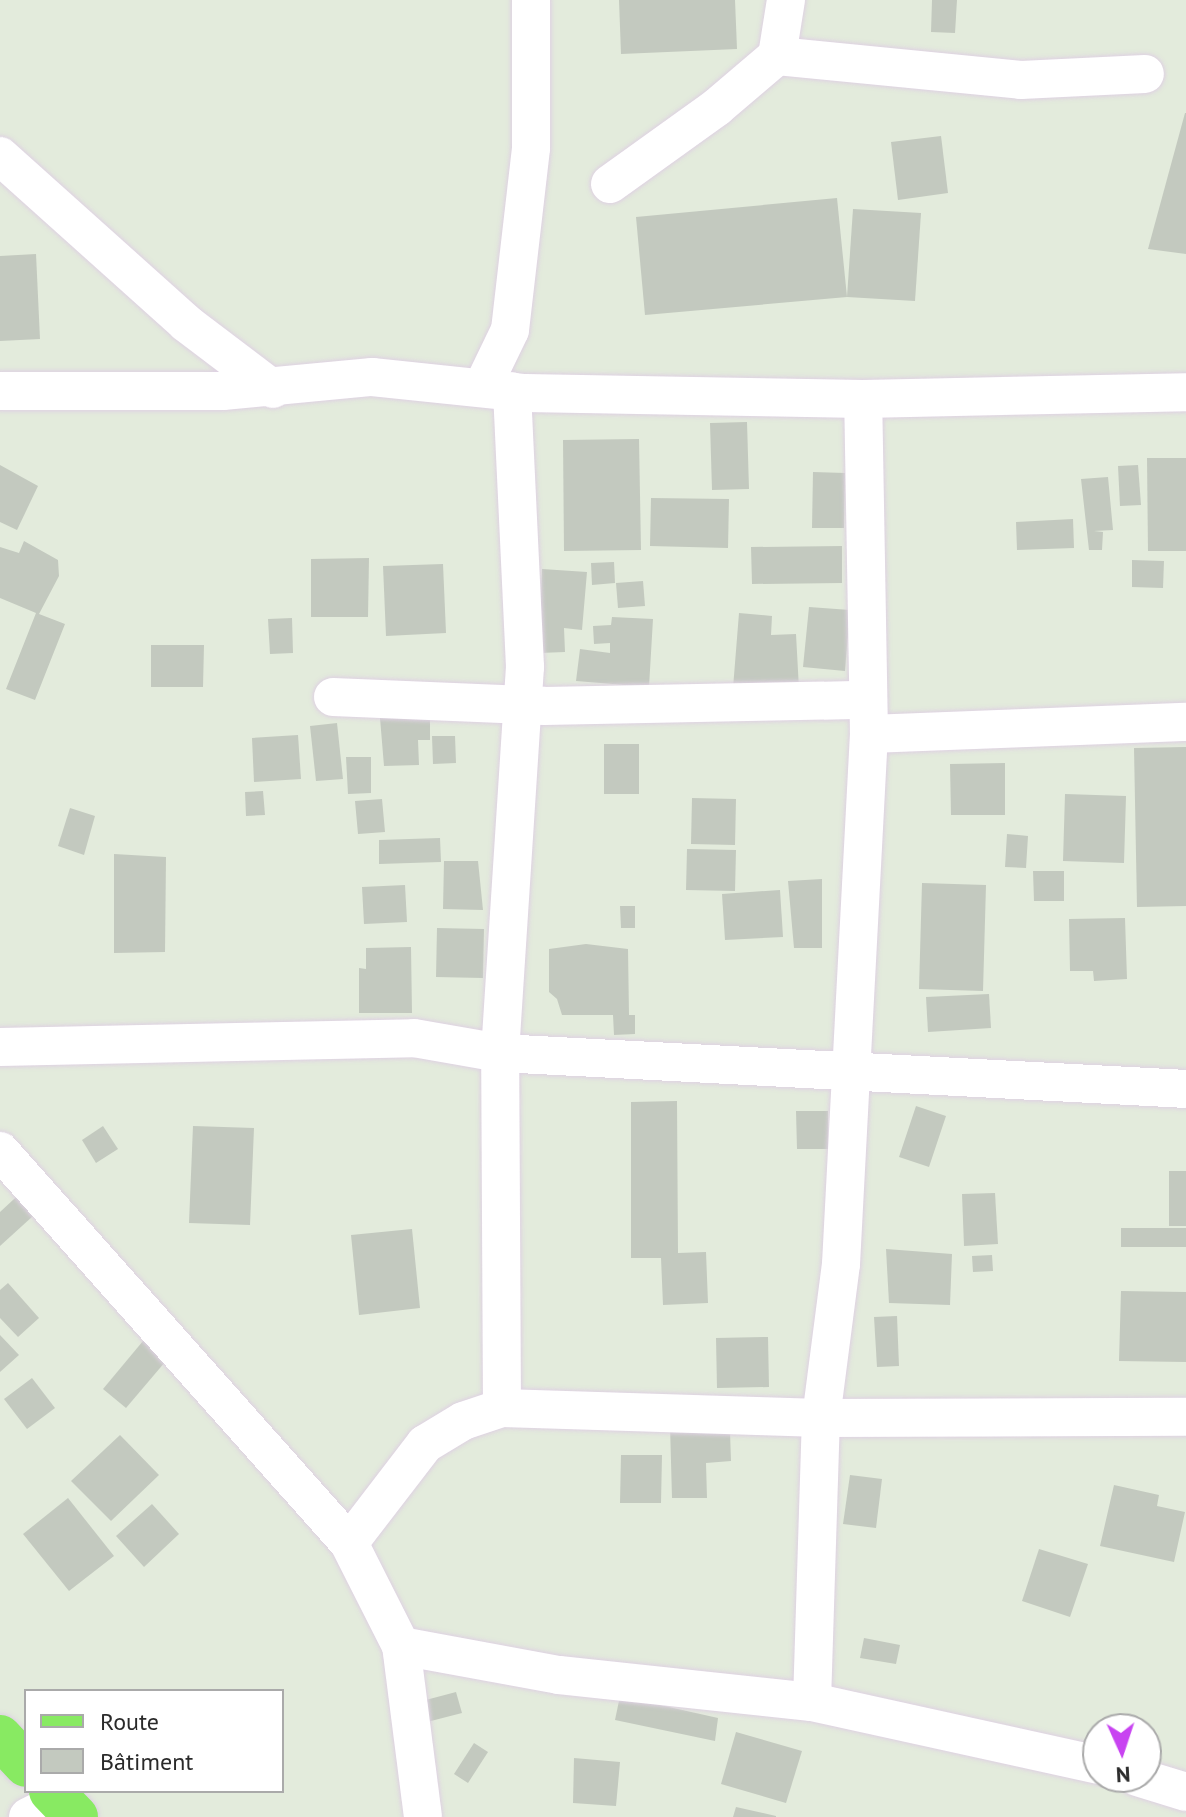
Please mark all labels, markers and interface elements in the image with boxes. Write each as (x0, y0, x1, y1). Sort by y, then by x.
legend (24, 1689, 284, 1793)
text: Route (100, 1706, 159, 1737)
north arrow (1082, 1713, 1162, 1793)
text: Bâtiment (100, 1746, 193, 1777)
text: N (1115, 1761, 1131, 1789)

